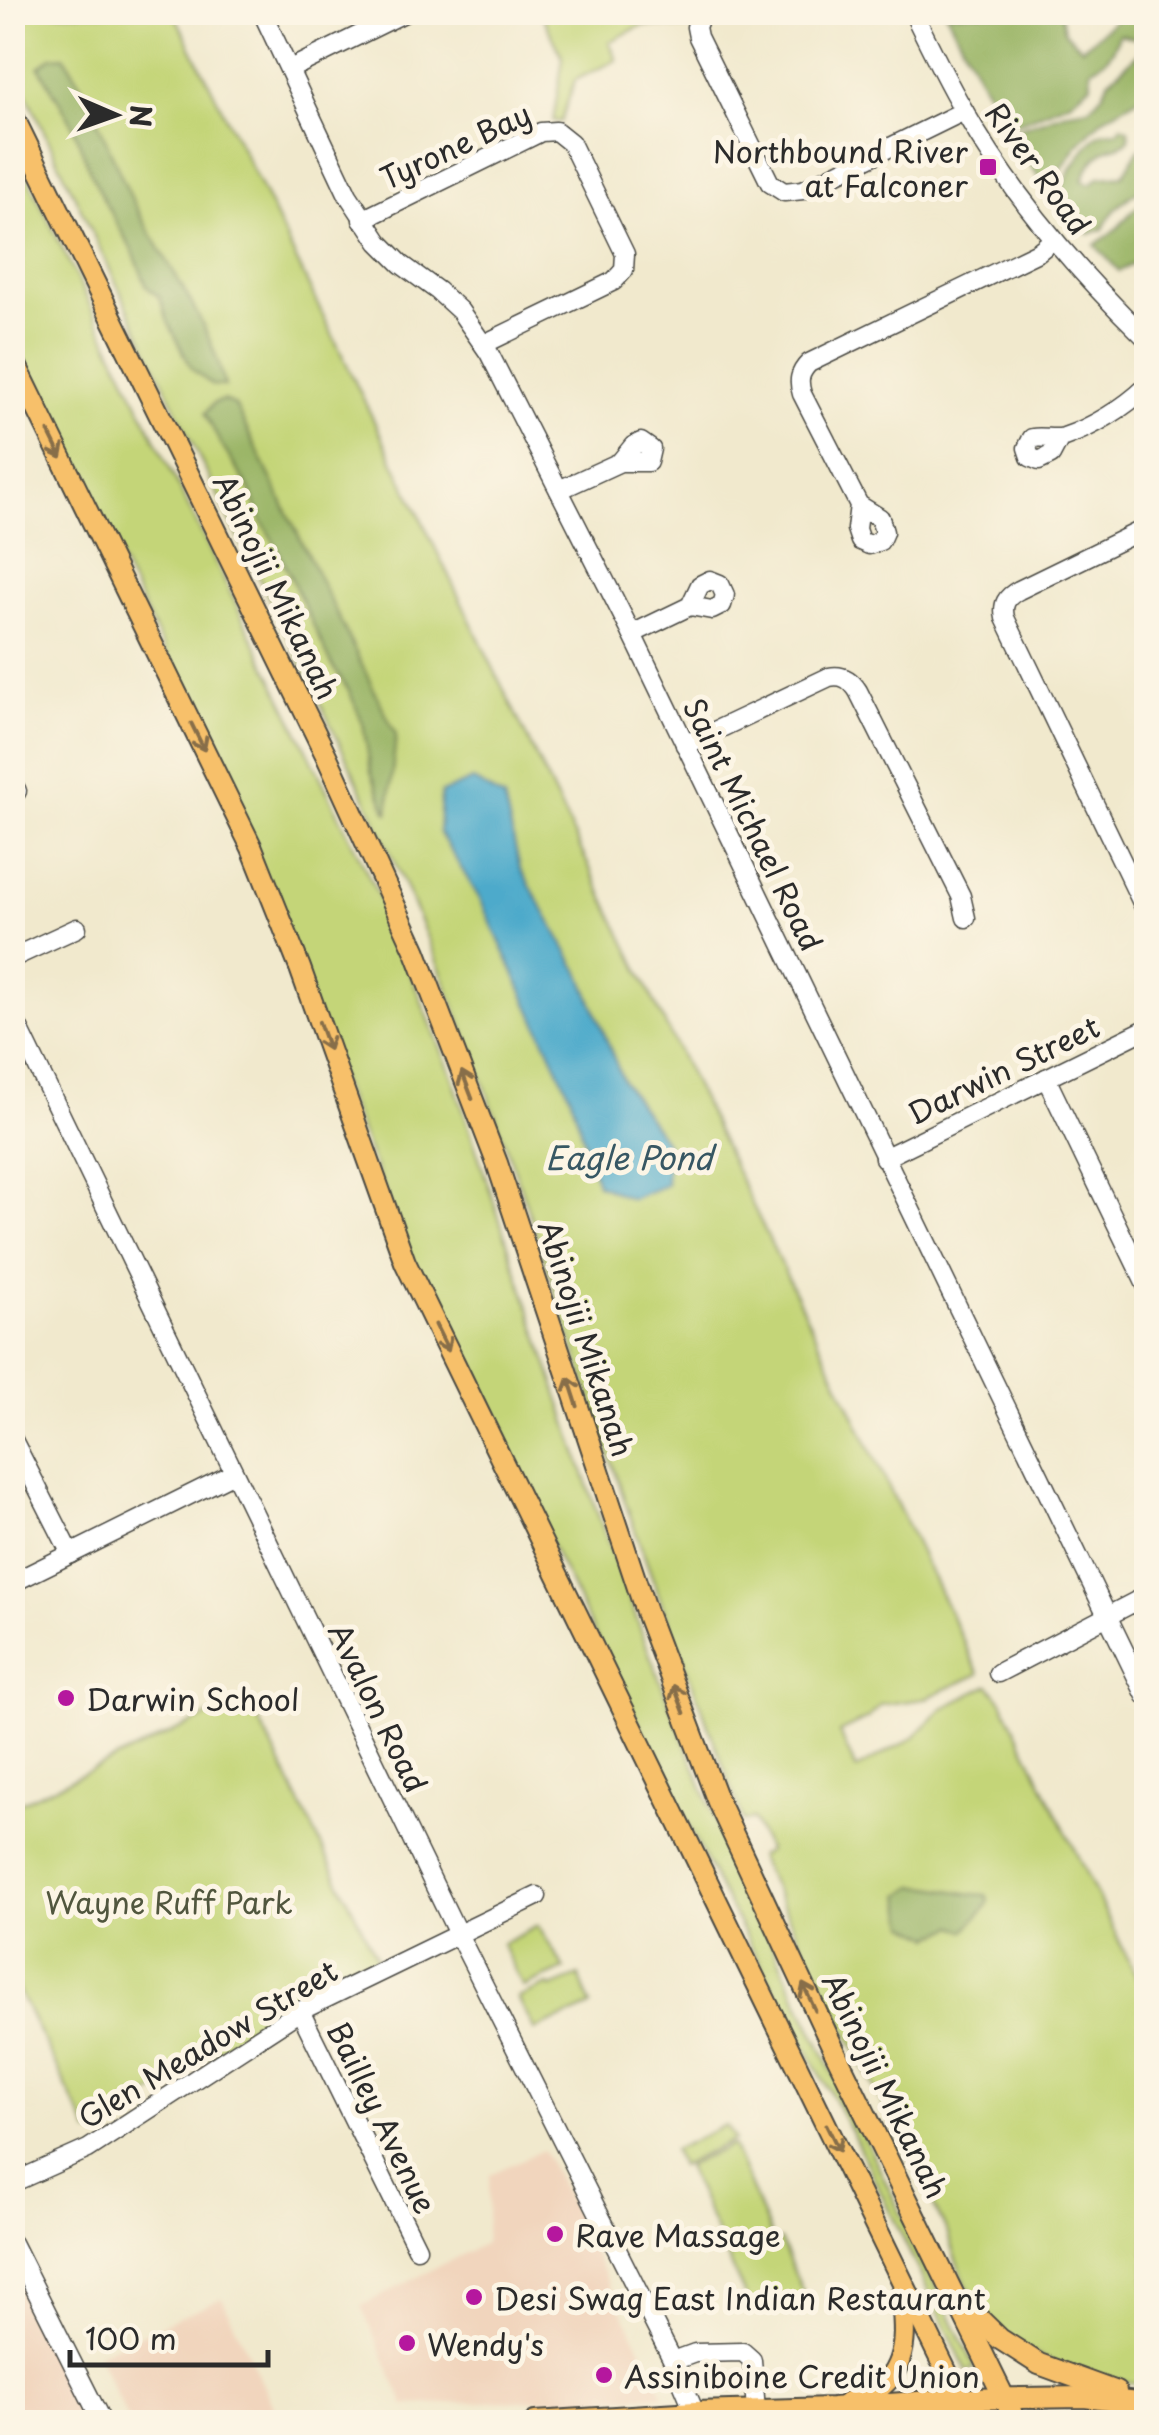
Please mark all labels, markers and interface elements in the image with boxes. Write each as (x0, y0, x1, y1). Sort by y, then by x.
north arrow (65, 65, 165, 165)
street label: Tyrone Bay (372, 90, 538, 200)
street label: River Road (975, 92, 1103, 244)
text: N (120, 104, 163, 128)
place label: Northbound River at Falconer (713, 128, 968, 207)
marker: Northbound River at Falconer (977, 156, 999, 178)
one-way arrow (47, 429, 66, 459)
street label: Abinojii Mikanah (203, 466, 351, 706)
street label: Saint Michael Road (673, 690, 835, 958)
one-way arrow (189, 721, 208, 751)
street label: Darwin Street (899, 1003, 1107, 1135)
one-way arrow (316, 1019, 334, 1050)
one-way arrow (457, 1070, 475, 1101)
water label: Eagle Pond (545, 1133, 718, 1181)
street label: Abinojii Mikanah (528, 1214, 646, 1462)
one-way arrow (433, 1323, 452, 1353)
one-way arrow (562, 1376, 580, 1408)
street label: Avalon Road (318, 1614, 440, 1800)
place label: Darwin School (86, 1676, 299, 1721)
one-way arrow (669, 1684, 687, 1715)
marker: Darwin School (55, 1687, 77, 1709)
park label: Wayne Ruff Park (45, 1879, 293, 1924)
street label: Glen Meadow Street (69, 1948, 345, 2138)
street label: Abinojii Mikanah (812, 1965, 960, 2205)
one-way arrow (799, 1982, 818, 2012)
street label: Bailley Avenue (317, 2013, 449, 2221)
one-way arrow (824, 2122, 843, 2152)
place label: Rave Massage (575, 2212, 781, 2257)
marker: Rave Massage (544, 2223, 566, 2245)
place label: Desi Swag East Indian Restaurant (494, 2275, 986, 2320)
marker: Desi Swag East Indian Restaurant (463, 2286, 485, 2308)
scale bar (70, 2305, 268, 2367)
text: 100 m (85, 2315, 177, 2360)
place label: Wendy's (427, 2321, 544, 2366)
marker: Wendy's (396, 2332, 418, 2354)
place label: Assiniboine Credit Union (624, 2353, 980, 2398)
marker: Assiniboine Credit Union (593, 2364, 615, 2386)

